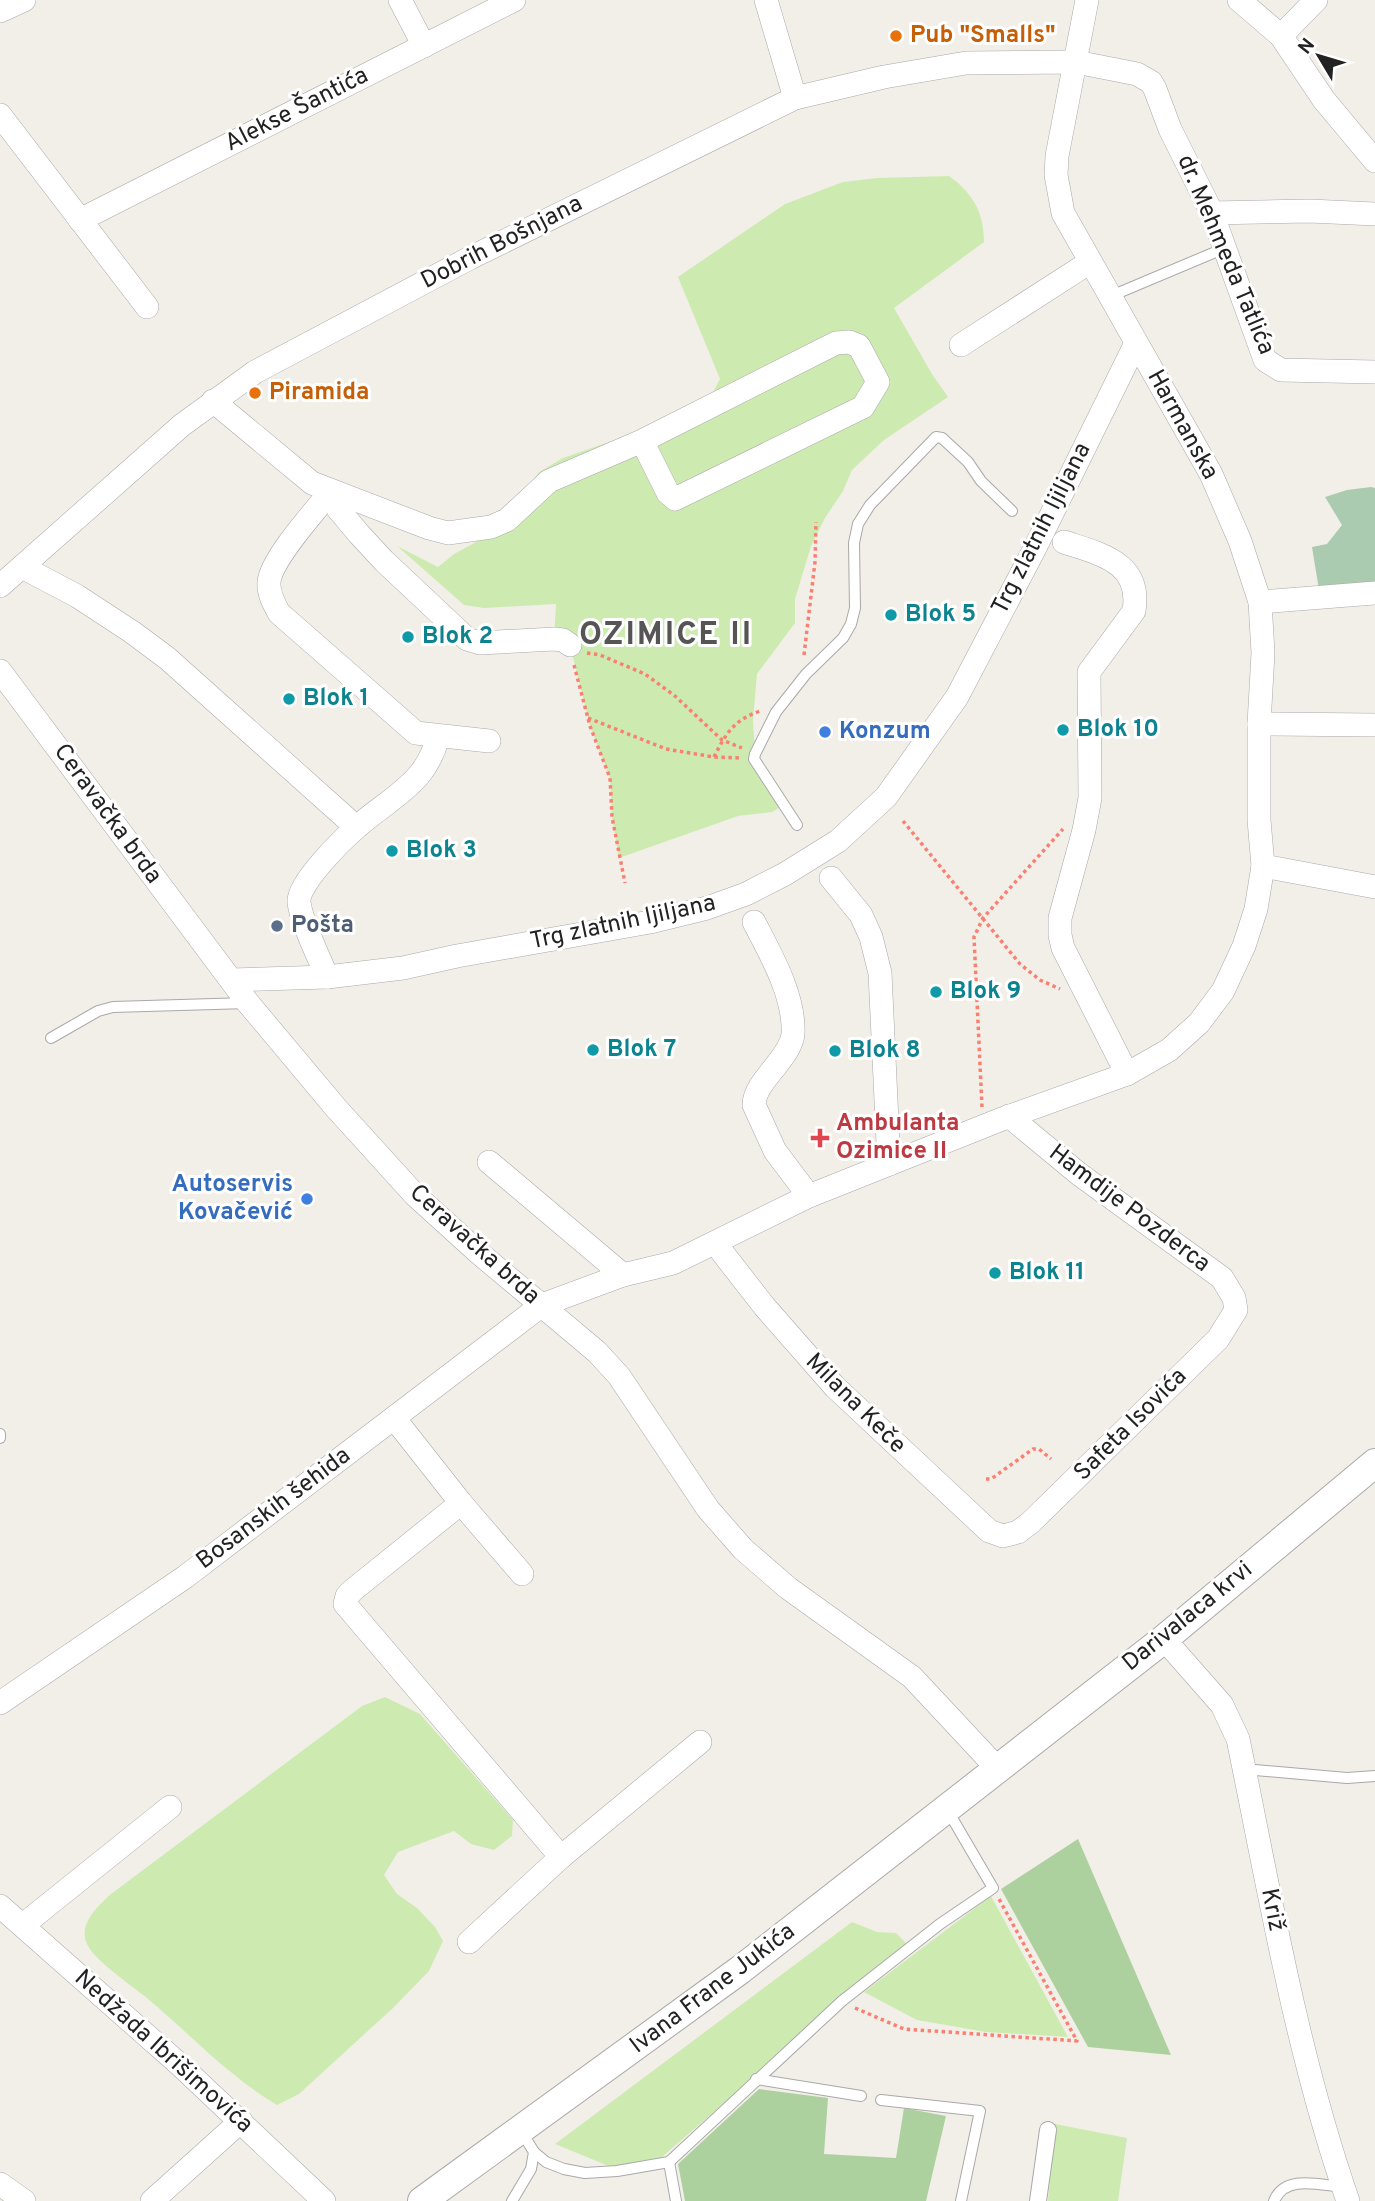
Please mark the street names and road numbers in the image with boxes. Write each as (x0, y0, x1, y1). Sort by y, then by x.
street label: Alekse Šantića (219, 59, 374, 159)
street label: dr. Mehmeda Tatlića (1169, 151, 1281, 359)
street label: Dobrih Bošnjana (416, 189, 588, 297)
street label: Harmanska (1140, 365, 1224, 485)
street label: Trg zlatnih ljiljana (986, 438, 1098, 620)
street label: Ceravačka brda (46, 738, 168, 890)
street label: Trg zlatnih ljiljana (528, 889, 718, 957)
street label: Hamdije Pozderca (1042, 1138, 1216, 1280)
street label: Ceravačka brda (402, 1178, 546, 1312)
street label: Milana Keče (798, 1347, 912, 1461)
street label: Safeta Isovića (1068, 1362, 1194, 1488)
street label: Bosanskih šehida (191, 1441, 357, 1577)
street label: Darivalaca krvi (1117, 1555, 1259, 1679)
street label: Križ (1253, 1886, 1291, 1934)
street label: Ivana Frane Jukića (624, 1917, 802, 2061)
street label: Nedžada Ibrišimovića (67, 1964, 259, 2140)

